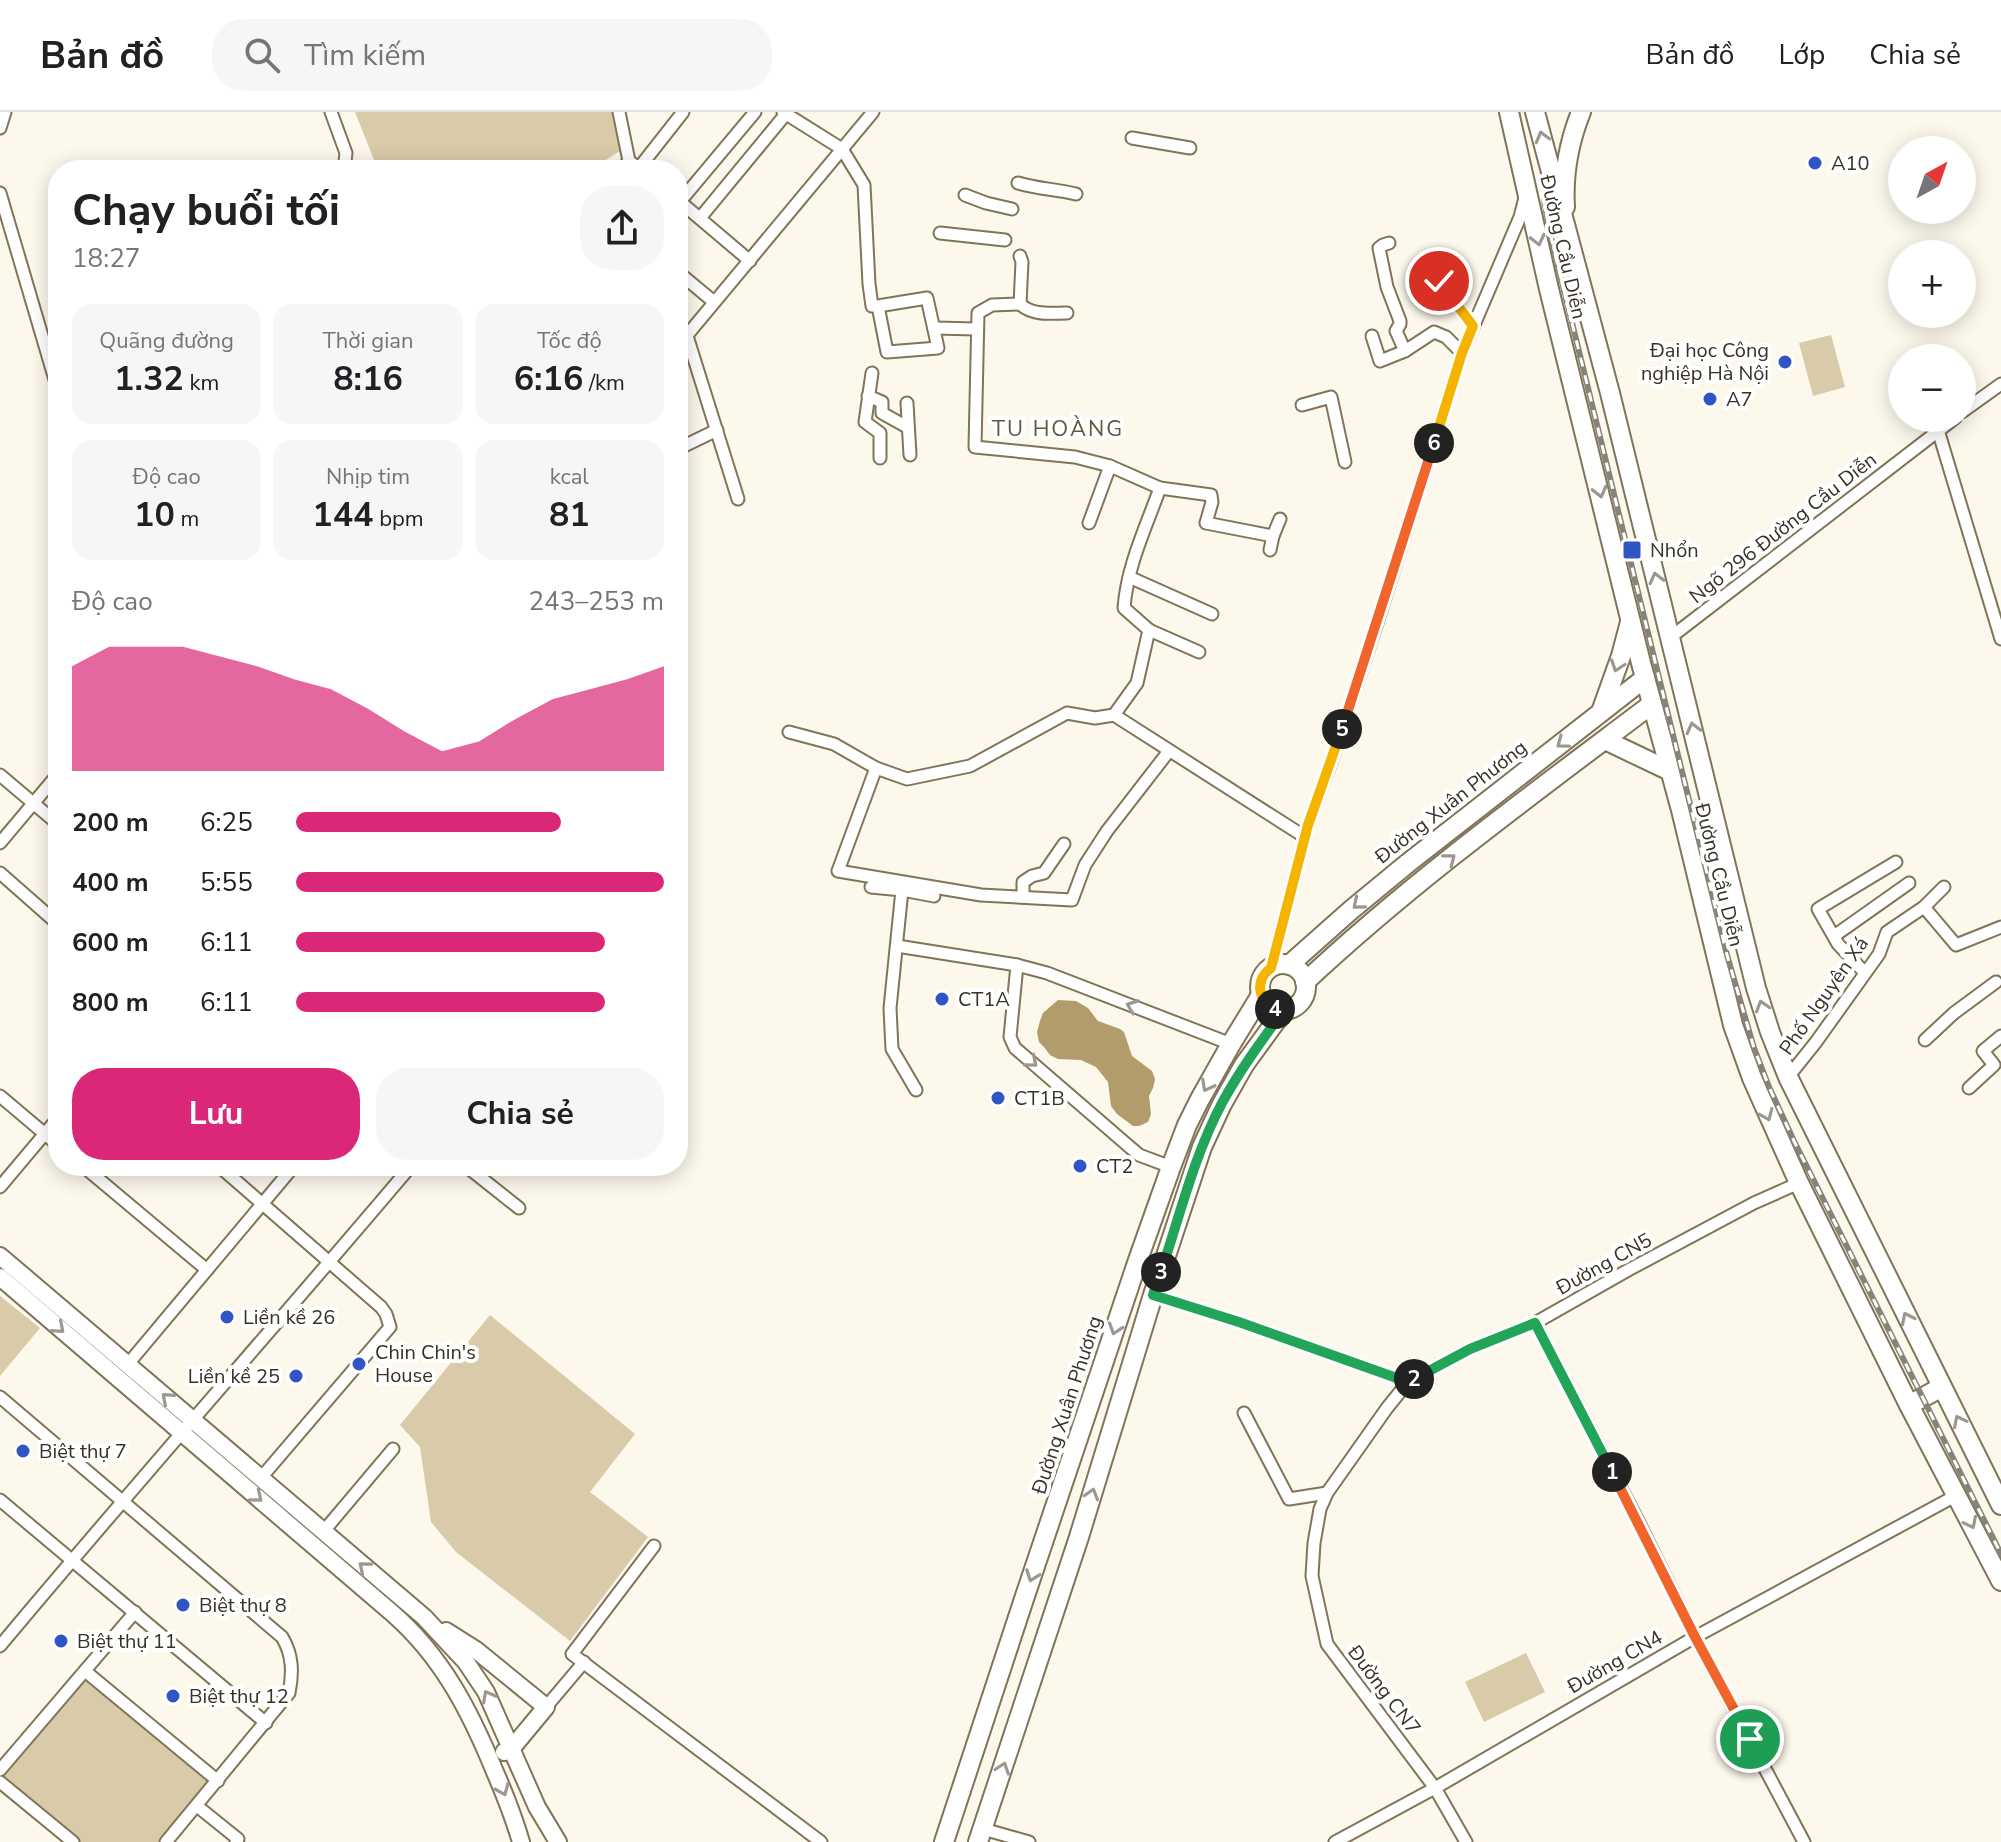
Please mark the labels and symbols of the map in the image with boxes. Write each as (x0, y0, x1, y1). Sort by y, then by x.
one-way arrow (1535, 130, 1551, 144)
north arrow (1888, 136, 1976, 224)
place label: A10 (1831, 150, 1870, 177)
marker: A10 (1806, 154, 1824, 172)
street label: Đường Cầu Diễn (1533, 171, 1593, 322)
one-way arrow (1529, 232, 1546, 246)
pin (1405, 247, 1473, 315)
place label: Đại học Công nghiệp Hà Nội (1641, 337, 1769, 387)
marker: Đại học Công nghiệp Hà Nội (1776, 353, 1794, 371)
place label: A7 (1726, 386, 1753, 413)
marker: A7 (1701, 390, 1719, 408)
district label: TU HOÀNG (992, 414, 1124, 444)
pin: 6 (1414, 423, 1454, 463)
street label: Ngõ 296 Đường Cầu Diễn (1684, 446, 1882, 610)
one-way arrow (1590, 485, 1607, 499)
place label: Nhổn (1650, 537, 1699, 564)
marker: Nhổn (1621, 539, 1643, 561)
one-way arrow (1648, 572, 1665, 586)
one-way arrow (1611, 658, 1627, 672)
pin: 5 (1322, 709, 1362, 749)
one-way arrow (1685, 722, 1702, 735)
street label: Đường Xuân Phương (1369, 734, 1533, 871)
one-way arrow (1556, 734, 1571, 748)
street label: Đường Cầu Diễn (1688, 799, 1750, 950)
one-way arrow (1441, 855, 1456, 869)
one-way arrow (1353, 894, 1367, 909)
street label: Phố Nguyên Xá (1773, 931, 1875, 1061)
place label: CT1A (958, 986, 1010, 1013)
pin: 4 (1255, 989, 1295, 1029)
marker: CT1A (933, 990, 951, 1008)
one-way arrow (1126, 999, 1140, 1016)
one-way arrow (1755, 1000, 1771, 1014)
one-way arrow (1023, 1052, 1037, 1067)
one-way arrow (1201, 1078, 1216, 1093)
place label: CT1B (1014, 1085, 1065, 1112)
marker: CT1B (989, 1089, 1007, 1107)
one-way arrow (1758, 1107, 1774, 1121)
place label: CT2 (1096, 1153, 1133, 1180)
marker: CT2 (1071, 1157, 1089, 1175)
street label: Đường CN5 (1550, 1227, 1657, 1302)
pin: 3 (1141, 1252, 1181, 1292)
place label: Liền kề 26 (243, 1304, 335, 1331)
marker: Liền kề 26 (218, 1308, 236, 1326)
one-way arrow (1901, 1311, 1917, 1326)
street label: Đường Xuân Phương (1025, 1312, 1109, 1499)
one-way arrow (50, 1318, 65, 1333)
one-way arrow (1108, 1321, 1124, 1335)
place label: Chin Chin's House (375, 1339, 476, 1389)
marker: Chin Chin's House (350, 1355, 368, 1373)
pin: 2 (1394, 1359, 1434, 1399)
place label: Liền kề 25 (188, 1363, 280, 1390)
marker: Liền kề 25 (287, 1367, 305, 1385)
one-way arrow (161, 1393, 176, 1408)
one-way arrow (1953, 1415, 1969, 1430)
place label: Biệt thự 7 (39, 1438, 127, 1465)
marker: Biệt thự 7 (14, 1442, 32, 1460)
pin: 1 (1592, 1452, 1632, 1492)
one-way arrow (248, 1487, 262, 1502)
one-way arrow (1083, 1488, 1099, 1501)
one-way arrow (1962, 1515, 1977, 1530)
one-way arrow (359, 1562, 374, 1577)
one-way arrow (1025, 1568, 1042, 1582)
place label: Biệt thự 8 (199, 1592, 287, 1619)
marker: Biệt thự 8 (174, 1596, 192, 1614)
street label: Đường CN4 (1562, 1624, 1668, 1701)
place label: Biệt thự 11 (77, 1628, 177, 1655)
marker: Biệt thự 11 (52, 1632, 70, 1650)
street label: Đường CN7 (1341, 1639, 1427, 1740)
place label: Biệt thự 12 (189, 1683, 289, 1710)
marker: Biệt thự 12 (164, 1687, 182, 1705)
one-way arrow (482, 1690, 497, 1705)
pin (1716, 1705, 1784, 1773)
one-way arrow (994, 1762, 1010, 1776)
one-way arrow (493, 1782, 509, 1796)

